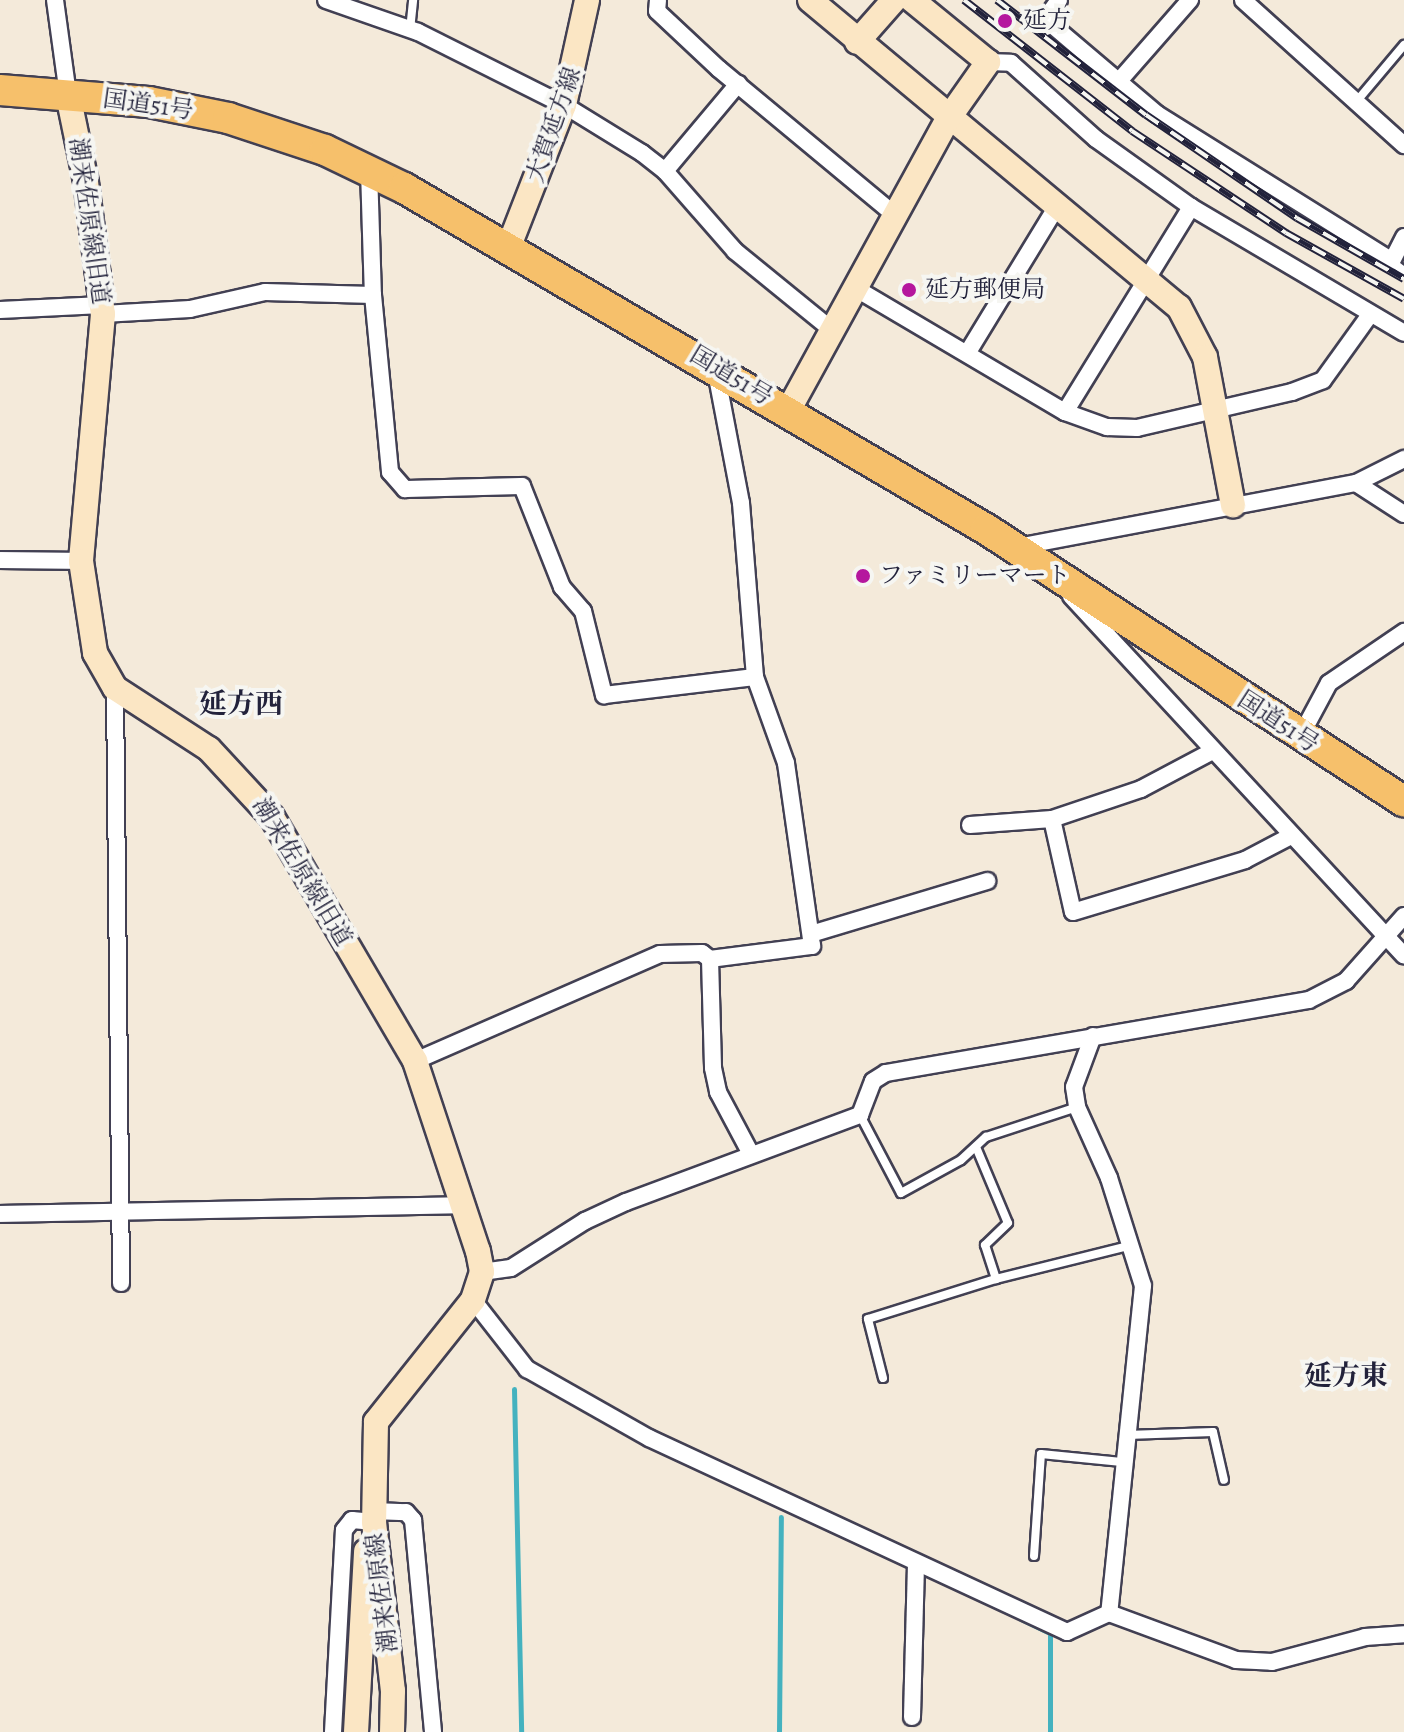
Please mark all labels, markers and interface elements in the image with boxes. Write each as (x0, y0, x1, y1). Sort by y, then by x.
place label: 延方 (1023, 7, 1071, 35)
marker: 延方 (994, 10, 1016, 32)
street label: 大賀延方線 (521, 64, 587, 186)
street label: 国道51号 (101, 84, 195, 126)
street label: 潮来佐原線旧道 (63, 136, 115, 306)
place label: 延方郵便局 (925, 276, 1045, 304)
marker: 延方郵便局 (900, 281, 918, 299)
street label: 国道51号 (685, 340, 777, 412)
place label: ファミリーマート (879, 562, 1071, 590)
marker: ファミリーマート (854, 567, 872, 585)
street label: 国道51号 (1232, 685, 1324, 759)
district label: 延方西 (199, 687, 283, 721)
street label: 潮来佐原線旧道 (246, 793, 358, 951)
district label: 延方東 (1304, 1359, 1388, 1393)
street label: 潮来佐原線 (360, 1532, 404, 1654)

